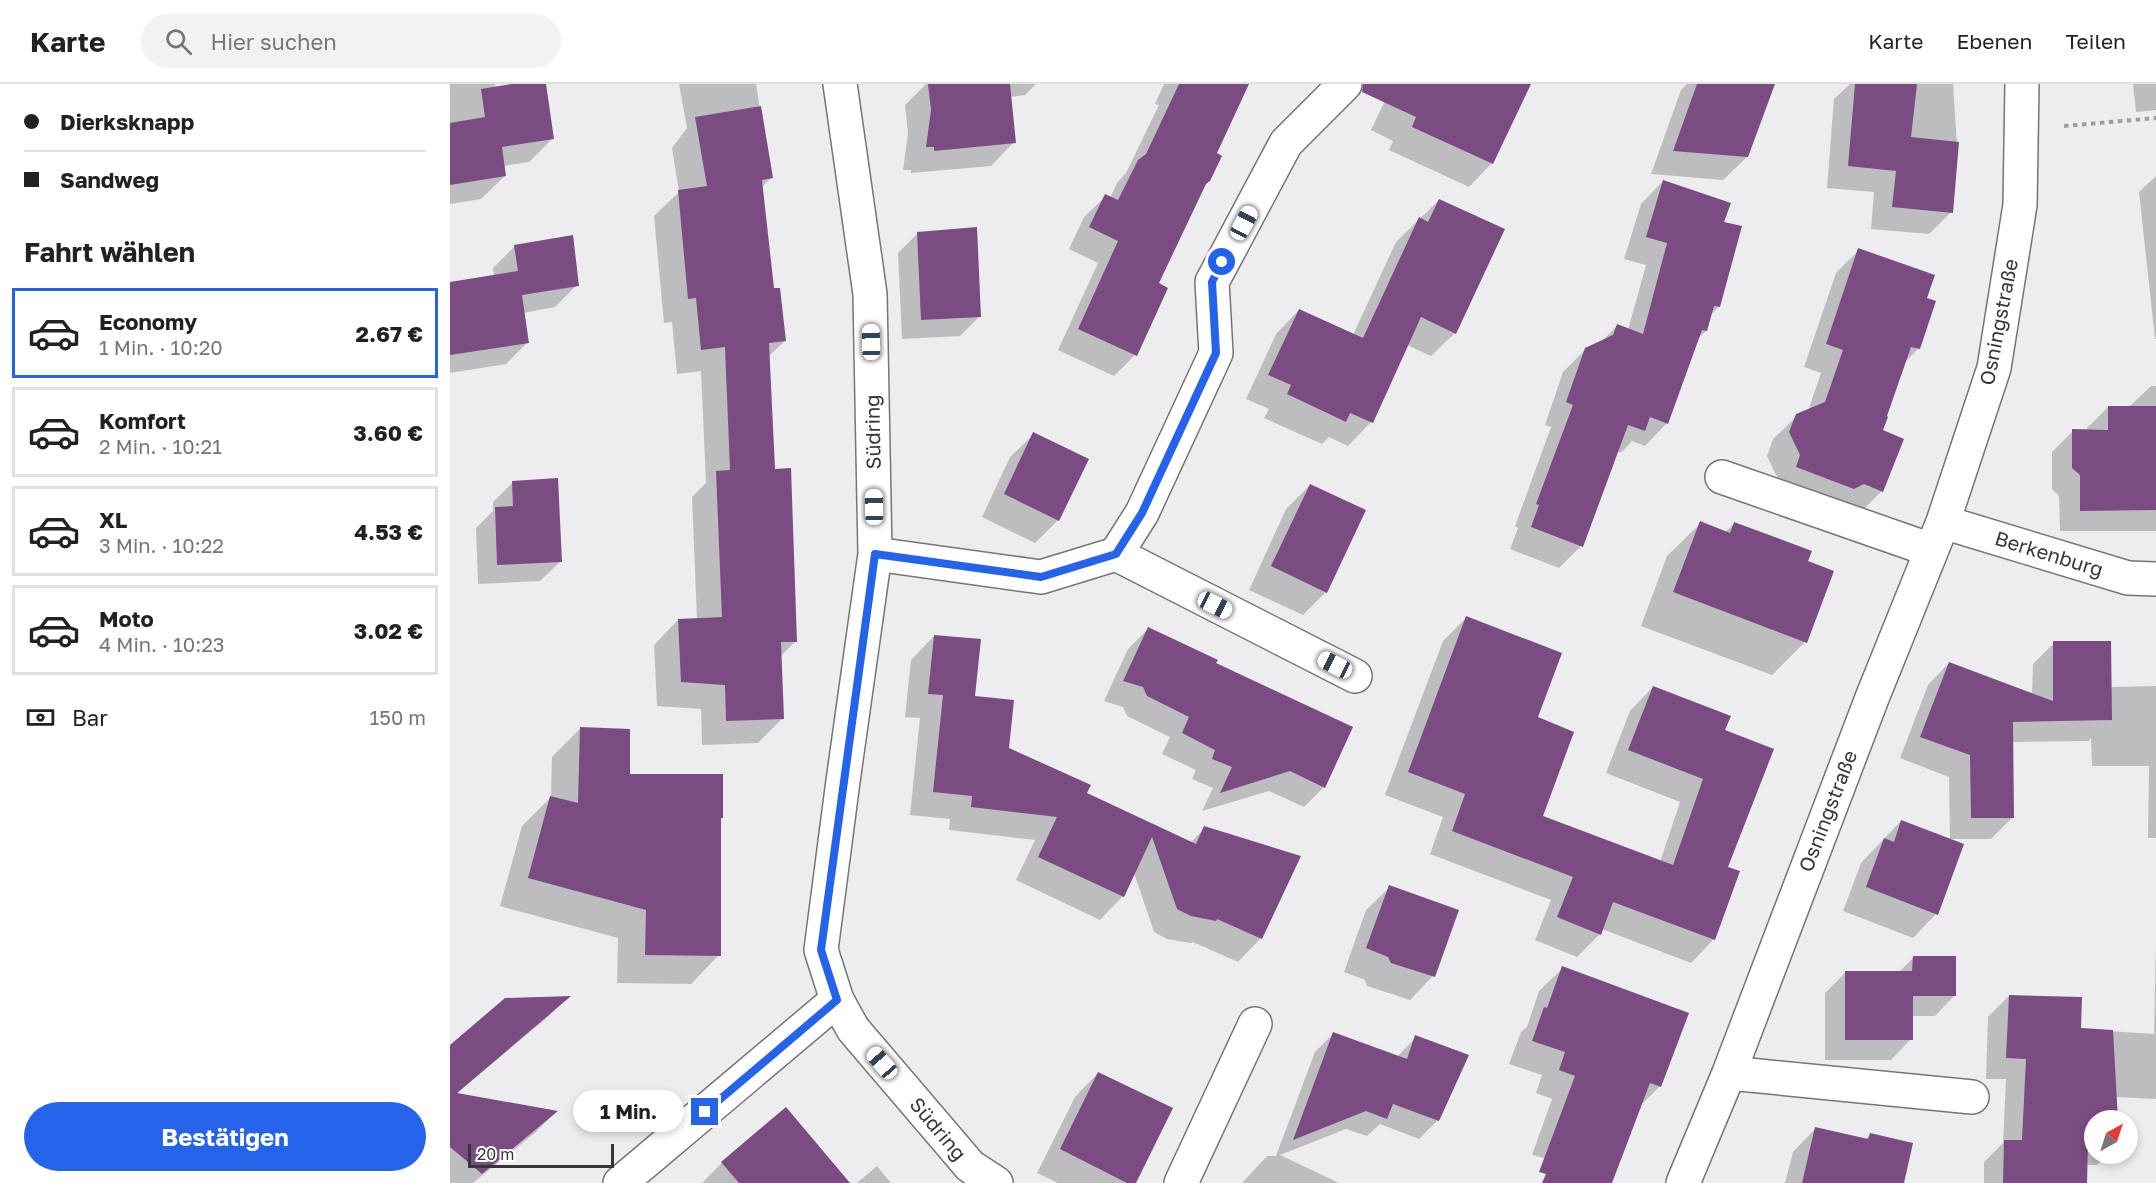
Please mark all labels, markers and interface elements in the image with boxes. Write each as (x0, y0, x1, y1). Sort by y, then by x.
search box (141, 14, 561, 68)
text: Karte (30, 25, 105, 58)
icon: search (162, 25, 195, 58)
text: Hier suchen (210, 28, 337, 55)
text: Karte (1868, 28, 1924, 54)
text: Ebenen (1957, 28, 2032, 54)
text: Teilen (2065, 28, 2126, 54)
text: Dierksknapp (60, 108, 194, 135)
text: Sandweg (60, 166, 159, 193)
car (1228, 203, 1260, 243)
text: Fahrt wählen (24, 236, 195, 268)
route start (1208, 248, 1235, 275)
street label: Osningstraße (1974, 257, 2022, 387)
icon: car (27, 306, 81, 360)
text: Economy (99, 308, 197, 335)
text: 2.67 € (356, 320, 423, 347)
car (862, 324, 880, 360)
text: 1 Min. · 10:20 (99, 335, 223, 359)
street label: Südring (859, 394, 885, 470)
icon: car (27, 405, 81, 459)
text: Komfort (99, 407, 186, 434)
text: 3.60 € (353, 419, 423, 446)
text: 2 Min. · 10:21 (99, 434, 222, 458)
car (865, 489, 883, 525)
icon: car (27, 504, 81, 558)
text: XL (99, 506, 127, 533)
text: 4.53 € (354, 518, 423, 545)
street label: Berkenburg (1992, 525, 2106, 581)
text: 3 Min. · 10:22 (99, 533, 224, 557)
car (1195, 589, 1235, 621)
icon: car (27, 603, 81, 657)
text: Moto (99, 605, 154, 632)
text: 3.02 € (354, 617, 423, 644)
text: 4 Min. · 10:23 (99, 632, 224, 656)
car (1315, 649, 1355, 681)
icon: cash (24, 701, 57, 734)
text: Bar (72, 704, 108, 731)
text: 150 m (370, 705, 426, 729)
street label: Osningstraße (1793, 746, 1861, 875)
car (863, 1044, 901, 1082)
callout: 1 Min. (573, 1091, 684, 1133)
street label: Südring (905, 1092, 972, 1165)
route end (691, 1098, 718, 1125)
text: 1 Min. (600, 1099, 657, 1123)
button: Bestätigen (24, 1102, 426, 1171)
north arrow (2084, 1110, 2138, 1164)
map controls (2084, 1110, 2138, 1164)
scale bar (468, 1141, 614, 1168)
text: 20 m (477, 1144, 514, 1164)

